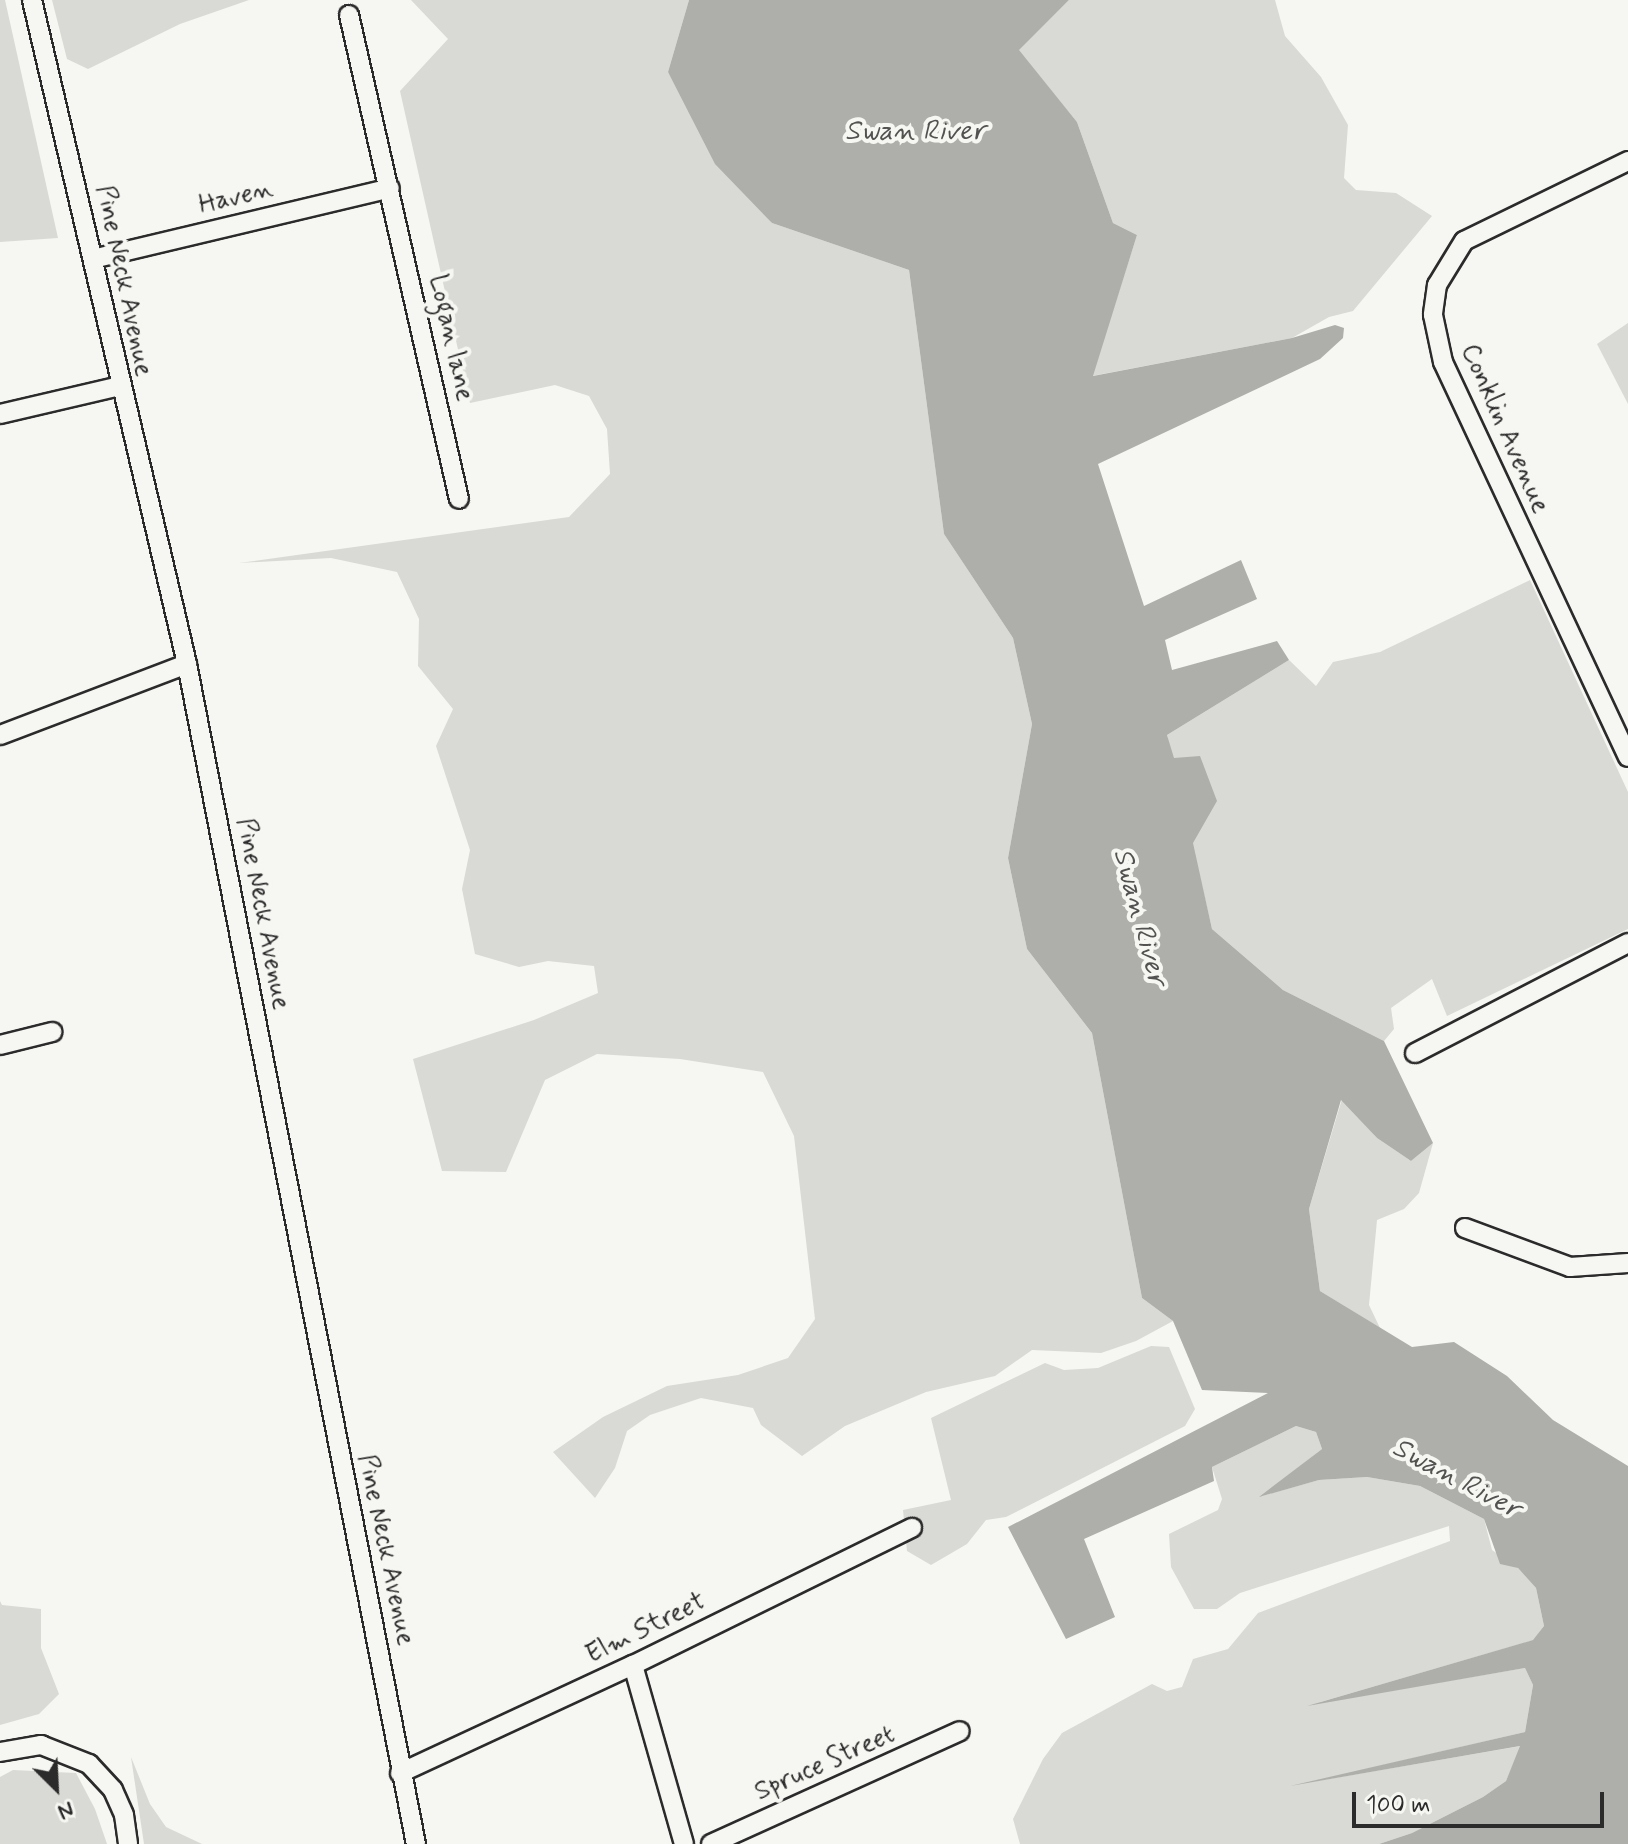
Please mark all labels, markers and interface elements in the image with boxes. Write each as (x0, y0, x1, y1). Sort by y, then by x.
water label: Swan River (845, 115, 985, 149)
street label: Haven (196, 174, 276, 222)
street label: Pine Neck Avenue (87, 182, 159, 380)
street label: Logan lane (421, 273, 479, 403)
street label: Conklin Avenue (1454, 343, 1554, 515)
street label: Pine Neck Avenue (228, 814, 296, 1014)
water label: Swan River (1105, 845, 1173, 989)
water label: Swan River (1386, 1431, 1526, 1527)
street label: Pine Neck Avenue (349, 1451, 421, 1649)
street label: Elm Street (582, 1587, 710, 1671)
street label: Spruce Street (748, 1718, 902, 1810)
north arrow (16, 1748, 96, 1828)
scale bar (1356, 1776, 1608, 1826)
text: 100 m (1366, 1790, 1430, 1821)
text: N (53, 1794, 78, 1826)

